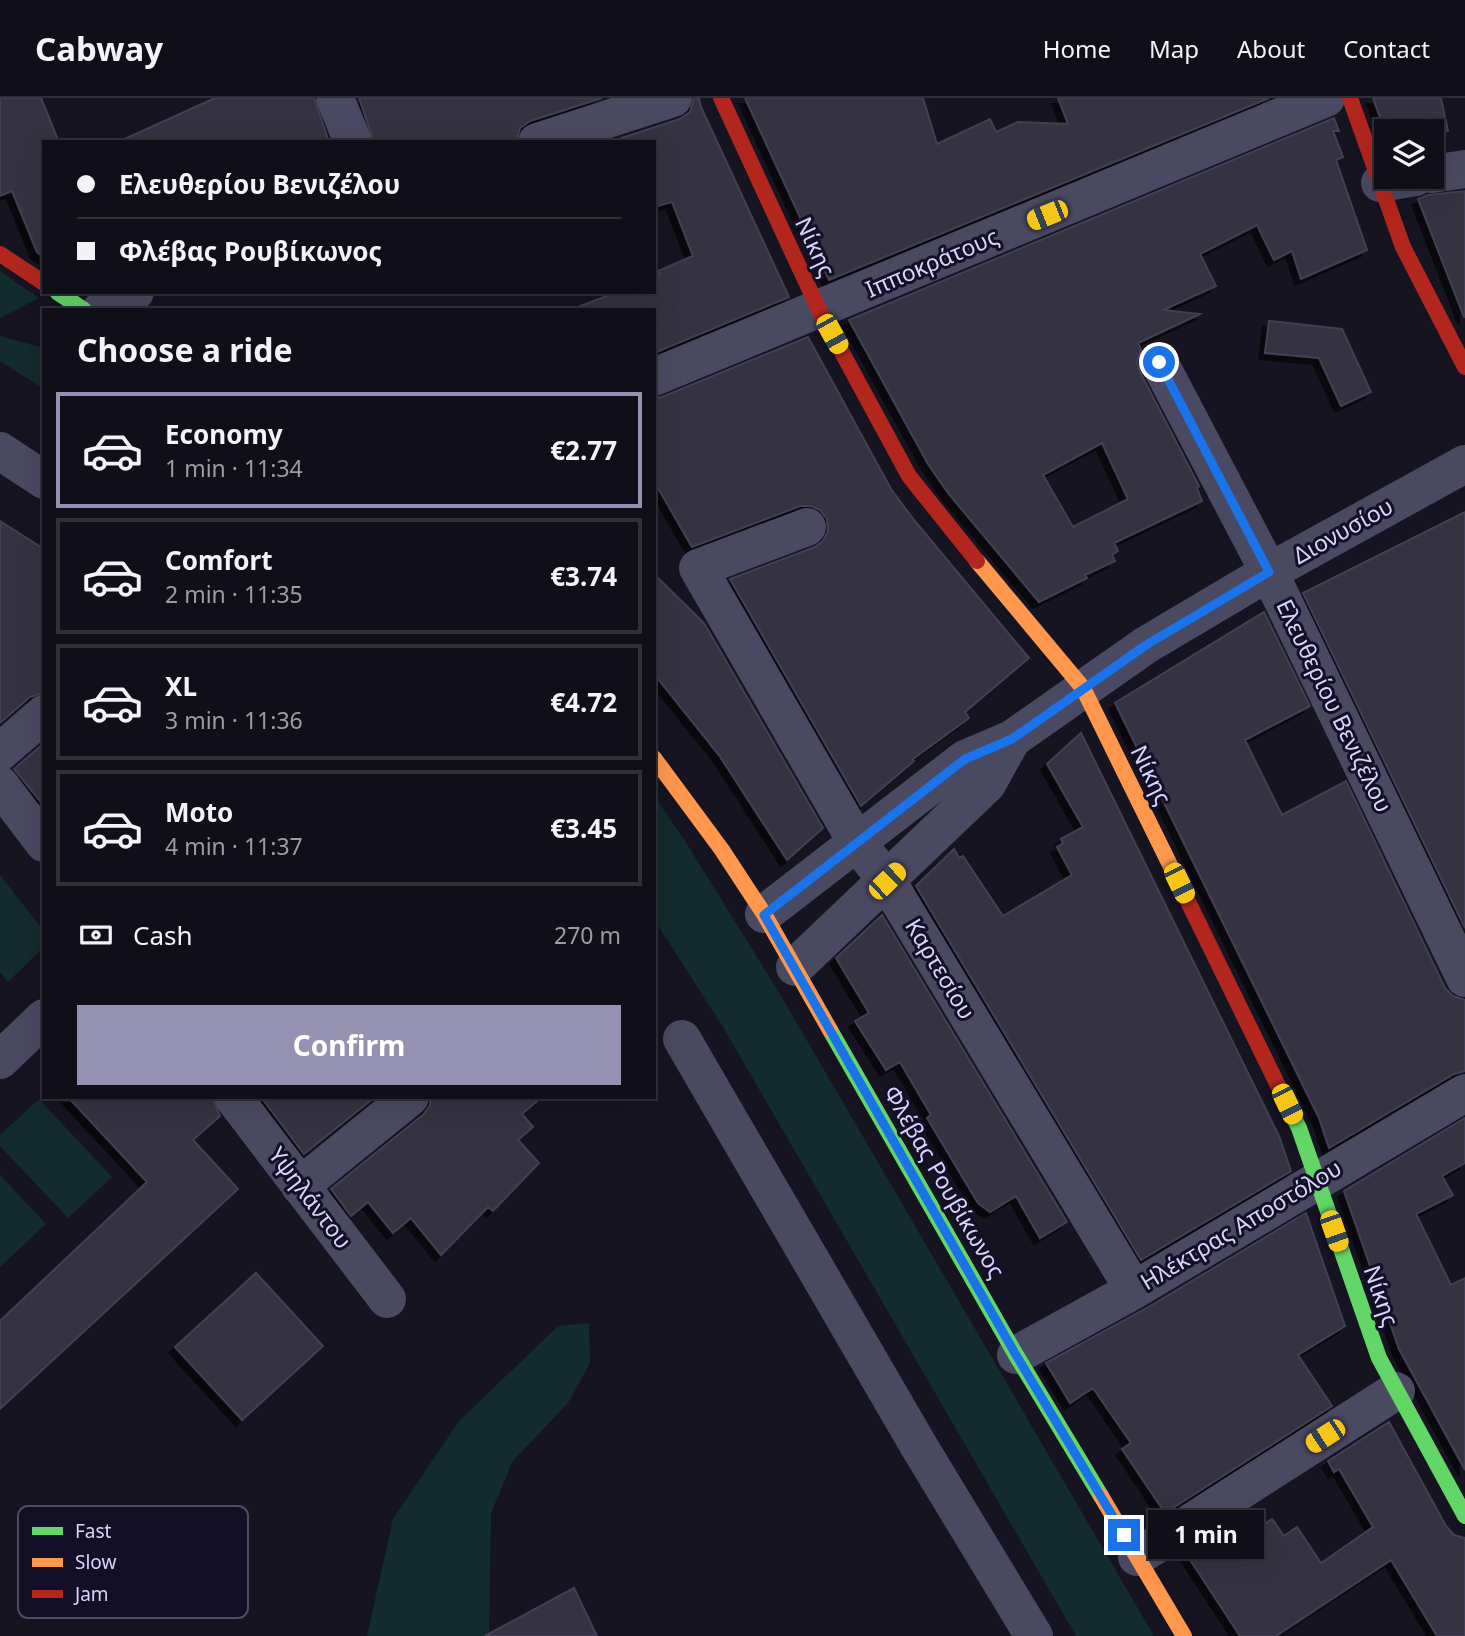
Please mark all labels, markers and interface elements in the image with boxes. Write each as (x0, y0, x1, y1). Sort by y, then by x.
text: Cabway (35, 26, 163, 71)
text: Home (1043, 32, 1111, 65)
text: Map (1149, 32, 1199, 65)
text: About (1237, 32, 1305, 65)
text: Contact (1343, 32, 1430, 65)
map controls (1374, 119, 1444, 189)
button: layers (1374, 119, 1444, 189)
text: Ελευθερίου Βενιζέλου (119, 166, 400, 202)
car (1024, 197, 1071, 233)
street label: Νίκης (788, 211, 844, 282)
street label: Ιπποκράτους (860, 220, 1003, 304)
text: Φλέβας Ρουβίκωνος (119, 233, 382, 269)
car (813, 311, 852, 357)
text: Choose a ride (77, 328, 293, 371)
route start (1143, 346, 1175, 378)
text: Economy (165, 416, 283, 452)
icon: car (81, 419, 144, 482)
text: €2.77 (550, 432, 617, 468)
text: 1 min · 11:34 (165, 452, 303, 484)
street label: Διονυσίου (1287, 489, 1398, 571)
text: Comfort (165, 542, 273, 578)
icon: car (81, 545, 144, 608)
text: €3.74 (550, 558, 617, 594)
text: 2 min · 11:35 (165, 578, 303, 610)
street label: Ελευθερίου Βενιζέλου (1269, 594, 1400, 818)
text: XL (165, 668, 197, 704)
icon: car (81, 671, 144, 734)
text: €4.72 (550, 684, 617, 720)
text: 3 min · 11:36 (165, 704, 303, 736)
street label: Νίκης (1124, 739, 1180, 810)
text: Moto (165, 794, 233, 830)
icon: car (81, 797, 144, 860)
text: €3.45 (550, 810, 617, 846)
text: 4 min · 11:37 (165, 830, 303, 862)
car (865, 859, 910, 903)
car (1161, 860, 1198, 906)
street label: Καρτεσίου (898, 912, 984, 1025)
icon: cash (77, 916, 115, 954)
text: Cash (133, 917, 193, 953)
text: 270 m (554, 919, 621, 951)
button: Confirm (77, 1005, 621, 1085)
street label: Φλέβας Ρουβίκωνος (877, 1079, 1013, 1284)
car (1269, 1081, 1306, 1127)
street label: Υψηλάντου (262, 1140, 360, 1255)
street label: Ηλέκτρας Αποστόλου (1134, 1151, 1347, 1297)
car (1318, 1208, 1351, 1254)
street label: Νίκης (1357, 1261, 1407, 1330)
car (1302, 1416, 1349, 1456)
legend (18, 1506, 248, 1618)
callout: 1 min (1148, 1510, 1264, 1560)
text: Fast (75, 1518, 112, 1544)
text: 1 min (1174, 1518, 1238, 1550)
route end (1108, 1519, 1140, 1551)
text: Slow (75, 1549, 116, 1575)
text: Jam (73, 1581, 109, 1607)

